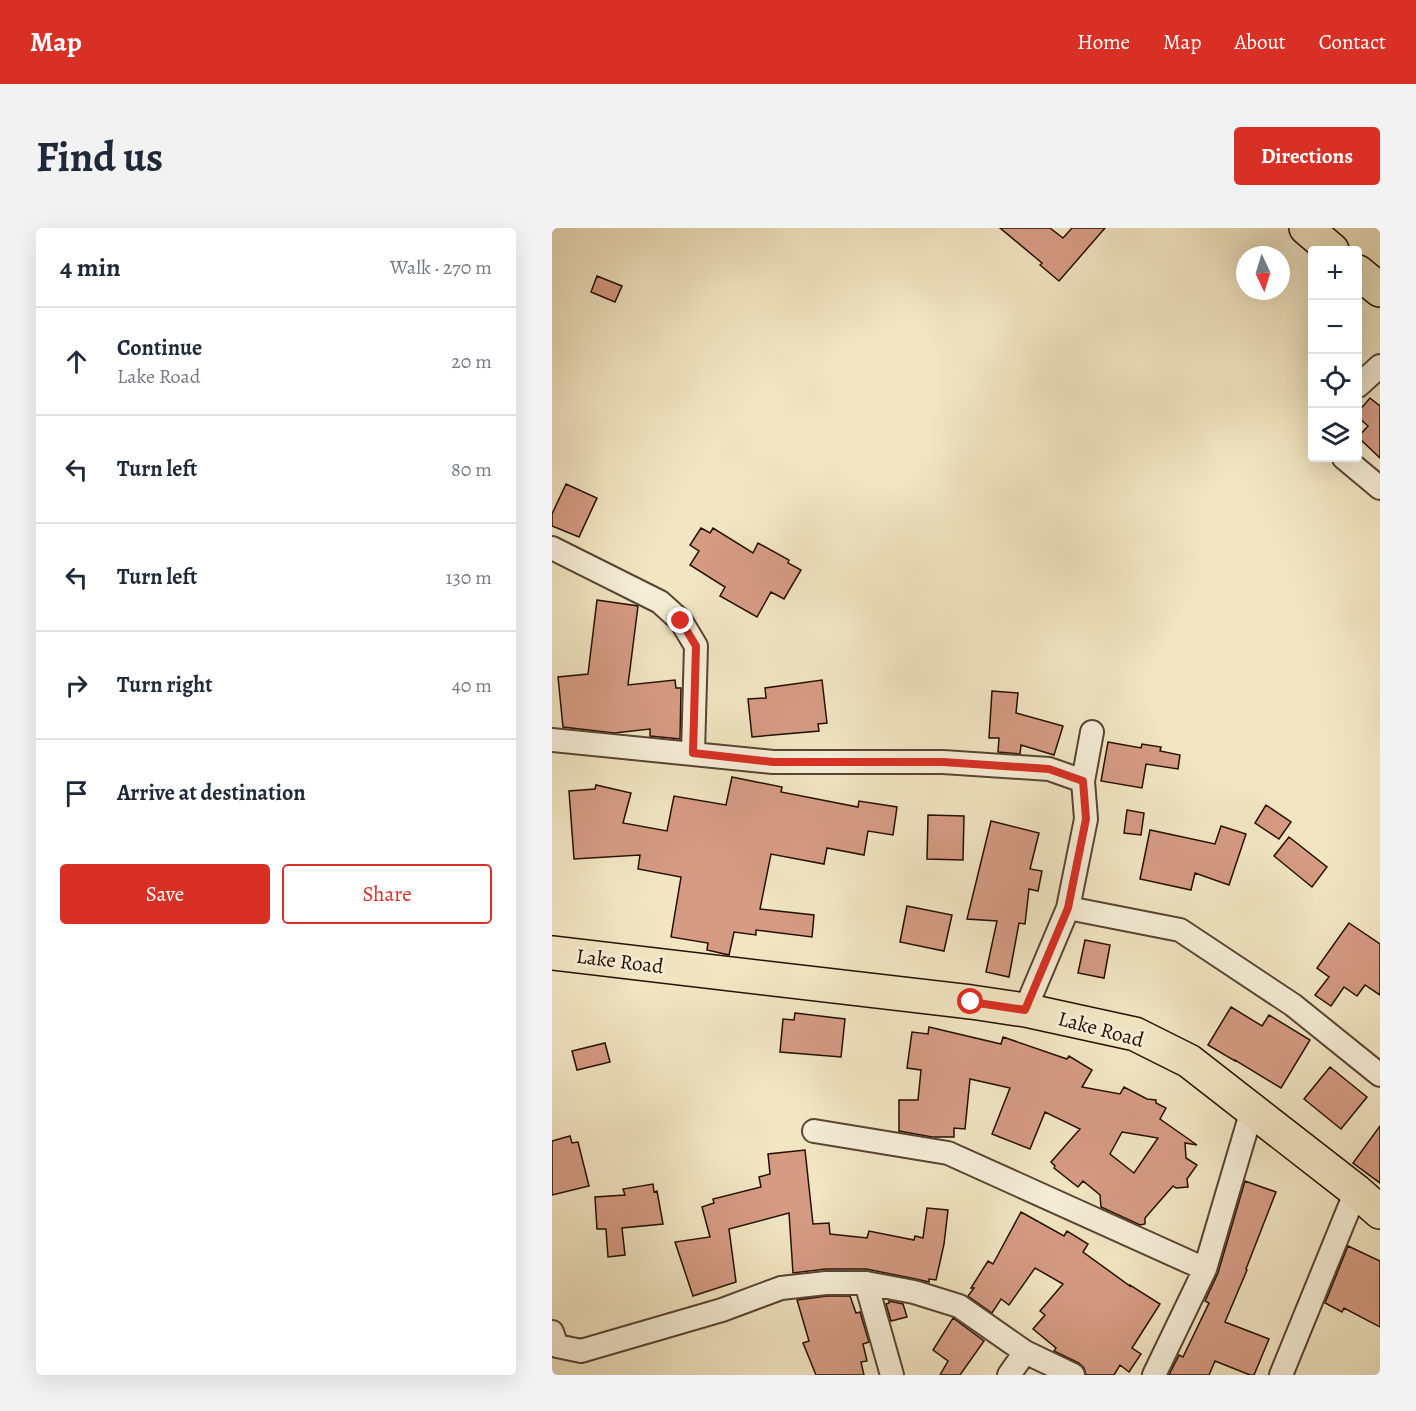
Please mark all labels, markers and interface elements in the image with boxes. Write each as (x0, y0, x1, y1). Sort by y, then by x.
text: Map (30, 23, 82, 61)
text: Home (1077, 28, 1130, 56)
text: Map (1163, 28, 1201, 56)
text: About (1234, 28, 1286, 56)
text: Contact (1319, 28, 1386, 56)
button: Directions (1234, 127, 1380, 185)
text: Find us (36, 128, 163, 185)
north arrow (1236, 246, 1290, 300)
map controls (1308, 246, 1362, 462)
button: + (1308, 246, 1362, 300)
text: 4 min (60, 250, 121, 285)
text: Walk · 270 m (390, 254, 492, 281)
button: − (1308, 300, 1362, 354)
text: Continue (117, 333, 202, 363)
icon: ahead (60, 345, 93, 378)
text: 20 m (451, 348, 492, 375)
button: locate (1308, 354, 1362, 408)
text: Lake Road (117, 363, 201, 390)
button: layers (1308, 408, 1362, 462)
icon: left (60, 453, 93, 486)
text: Turn left (117, 454, 197, 484)
text: 80 m (451, 456, 492, 483)
icon: left (60, 561, 93, 594)
text: Turn left (117, 562, 197, 592)
text: 130 m (446, 564, 492, 591)
route end (667, 607, 693, 633)
icon: right (60, 669, 93, 702)
text: Turn right (117, 670, 213, 700)
text: 40 m (452, 672, 492, 699)
icon: arrive (60, 777, 93, 810)
text: Arrive at destination (117, 778, 306, 808)
button: Save (60, 864, 270, 924)
button: Share (282, 864, 492, 924)
street label: Lake Road (575, 942, 666, 980)
route start (957, 988, 983, 1014)
street label: Lake Road (1055, 1004, 1148, 1054)

